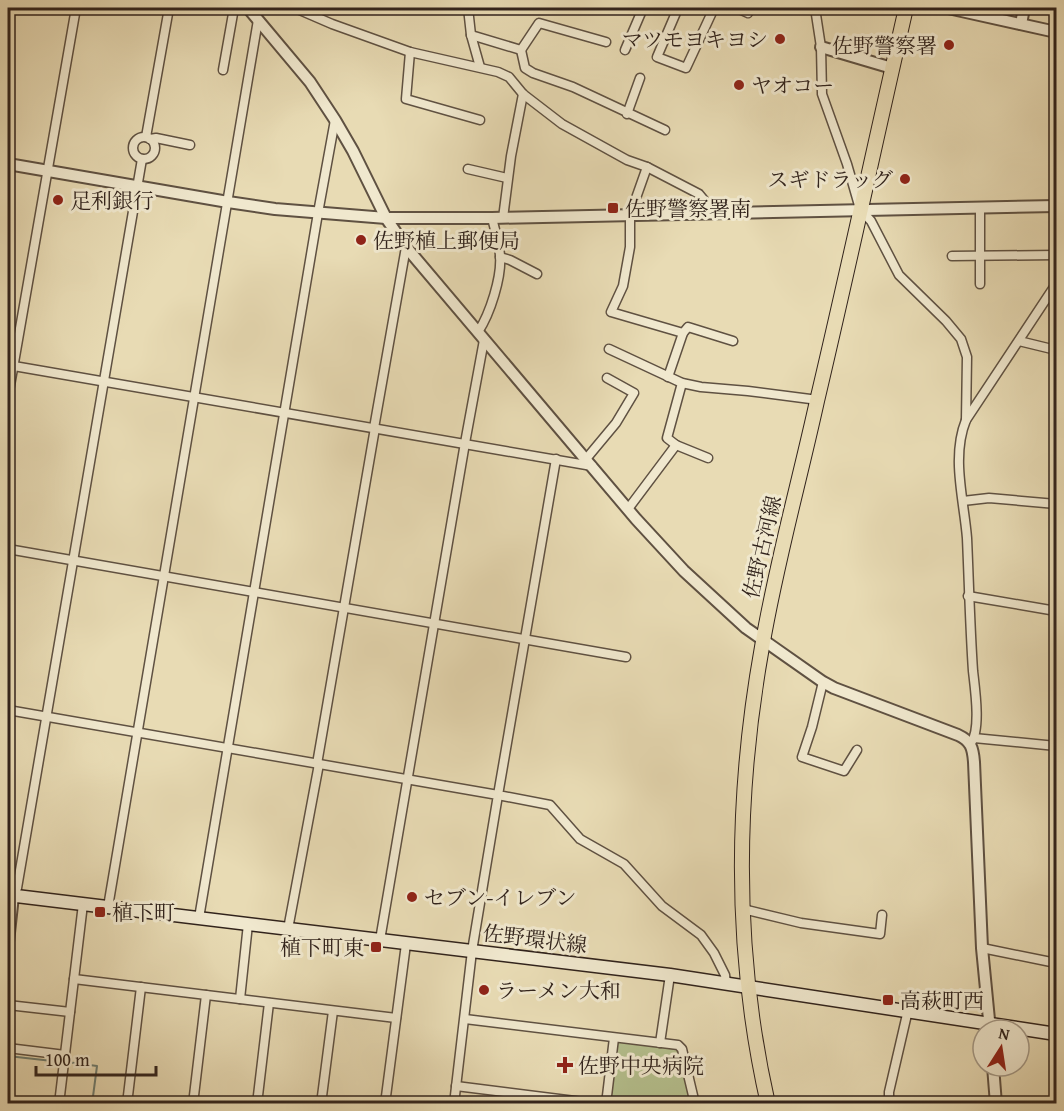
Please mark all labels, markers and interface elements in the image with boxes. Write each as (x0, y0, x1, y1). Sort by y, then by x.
place label: マツモヨキヨシ (622, 24, 768, 55)
place label: 佐野警察署 (832, 30, 937, 61)
marker: マツモヨキヨシ (773, 32, 787, 46)
marker: 佐野警察署 (942, 38, 956, 52)
place label: ヤオコー (751, 70, 834, 101)
marker: ヤオコー (732, 78, 746, 92)
place label: スギドラッグ (767, 164, 893, 195)
marker: スギドラッグ (898, 172, 912, 186)
place label: 足利銀行 (70, 185, 154, 216)
marker: 足利銀行 (51, 193, 65, 207)
place label: 佐野警察署南 (625, 193, 751, 224)
marker: 佐野警察署南 (606, 201, 620, 215)
place label: 佐野植上郵便局 (373, 225, 520, 256)
marker: 佐野植上郵便局 (354, 233, 368, 247)
street label: 佐野古河線 (735, 492, 789, 602)
place label: セブン-イレブン (424, 882, 577, 913)
marker: セブン-イレブン (405, 890, 419, 904)
place label: 植下町 (112, 897, 175, 928)
marker: 植下町 (93, 905, 107, 919)
street label: 佐野環状線 (481, 917, 589, 961)
place label: 植下町東 (280, 932, 364, 963)
marker: 植下町東 (369, 940, 383, 954)
place label: ラーメン大和 (496, 975, 621, 1006)
marker: ラーメン大和 (477, 983, 491, 997)
place label: 高萩町西 (900, 985, 984, 1016)
marker: 高萩町西 (881, 993, 895, 1007)
north arrow (971, 1018, 1031, 1078)
text: N (996, 1020, 1012, 1046)
scale bar (36, 1039, 156, 1077)
text: 100 m (45, 1046, 90, 1073)
place label: 佐野中央病院 (578, 1050, 704, 1081)
marker: 佐野中央病院 (556, 1056, 574, 1074)

